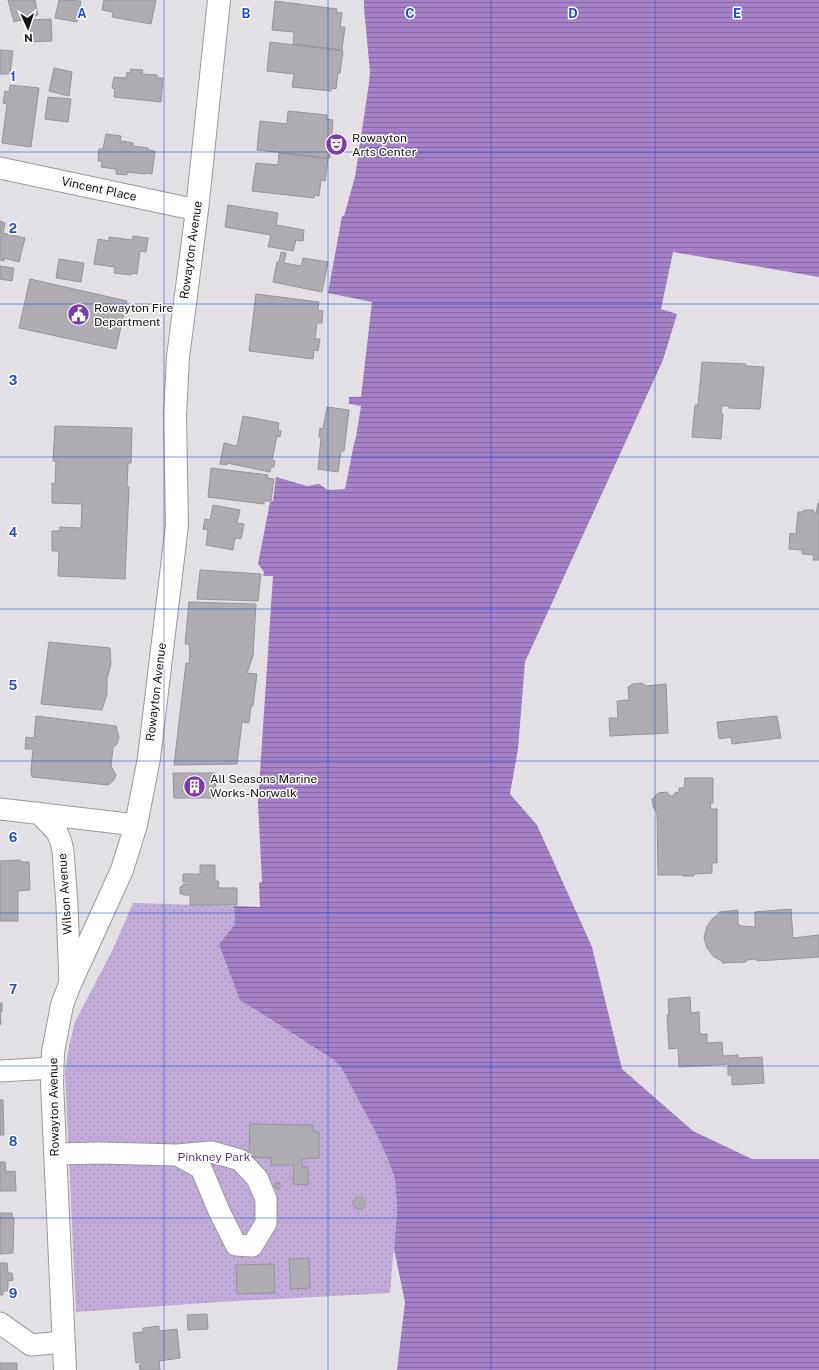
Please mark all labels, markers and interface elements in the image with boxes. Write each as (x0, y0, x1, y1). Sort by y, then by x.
text: A (77, 6, 87, 21)
text: B (242, 6, 251, 21)
text: C (405, 6, 415, 21)
text: D (568, 6, 578, 21)
text: E (733, 6, 741, 21)
north arrow (8, 8, 48, 48)
text: N (24, 32, 33, 44)
text: 1 (10, 69, 16, 84)
place label: Rowayton Arts Center (352, 131, 417, 159)
theatre icon: Rowayton Arts Center (324, 132, 350, 158)
street label: Vincent Place (60, 174, 138, 204)
street label: Rowayton Avenue (177, 200, 205, 300)
text: 2 (9, 221, 17, 236)
place label: Rowayton Fire Department (94, 301, 174, 329)
public building icon: Rowayton Fire Department (66, 302, 92, 328)
text: 3 (9, 373, 18, 388)
text: 4 (9, 525, 18, 540)
street label: Rowayton Avenue (143, 642, 169, 742)
text: 5 (9, 678, 18, 693)
place label: All Seasons Marine Works-Norwalk (210, 772, 317, 800)
building icon: All Seasons Marine Works-Norwalk (182, 773, 208, 799)
text: 6 (9, 830, 18, 845)
street label: Wilson Avenue (55, 852, 75, 935)
text: 7 (9, 982, 17, 997)
street label: Rowayton Avenue (46, 1057, 62, 1157)
text: 8 (9, 1134, 18, 1149)
park label: Pinkney Park (178, 1150, 251, 1164)
text: 9 (9, 1286, 17, 1301)

